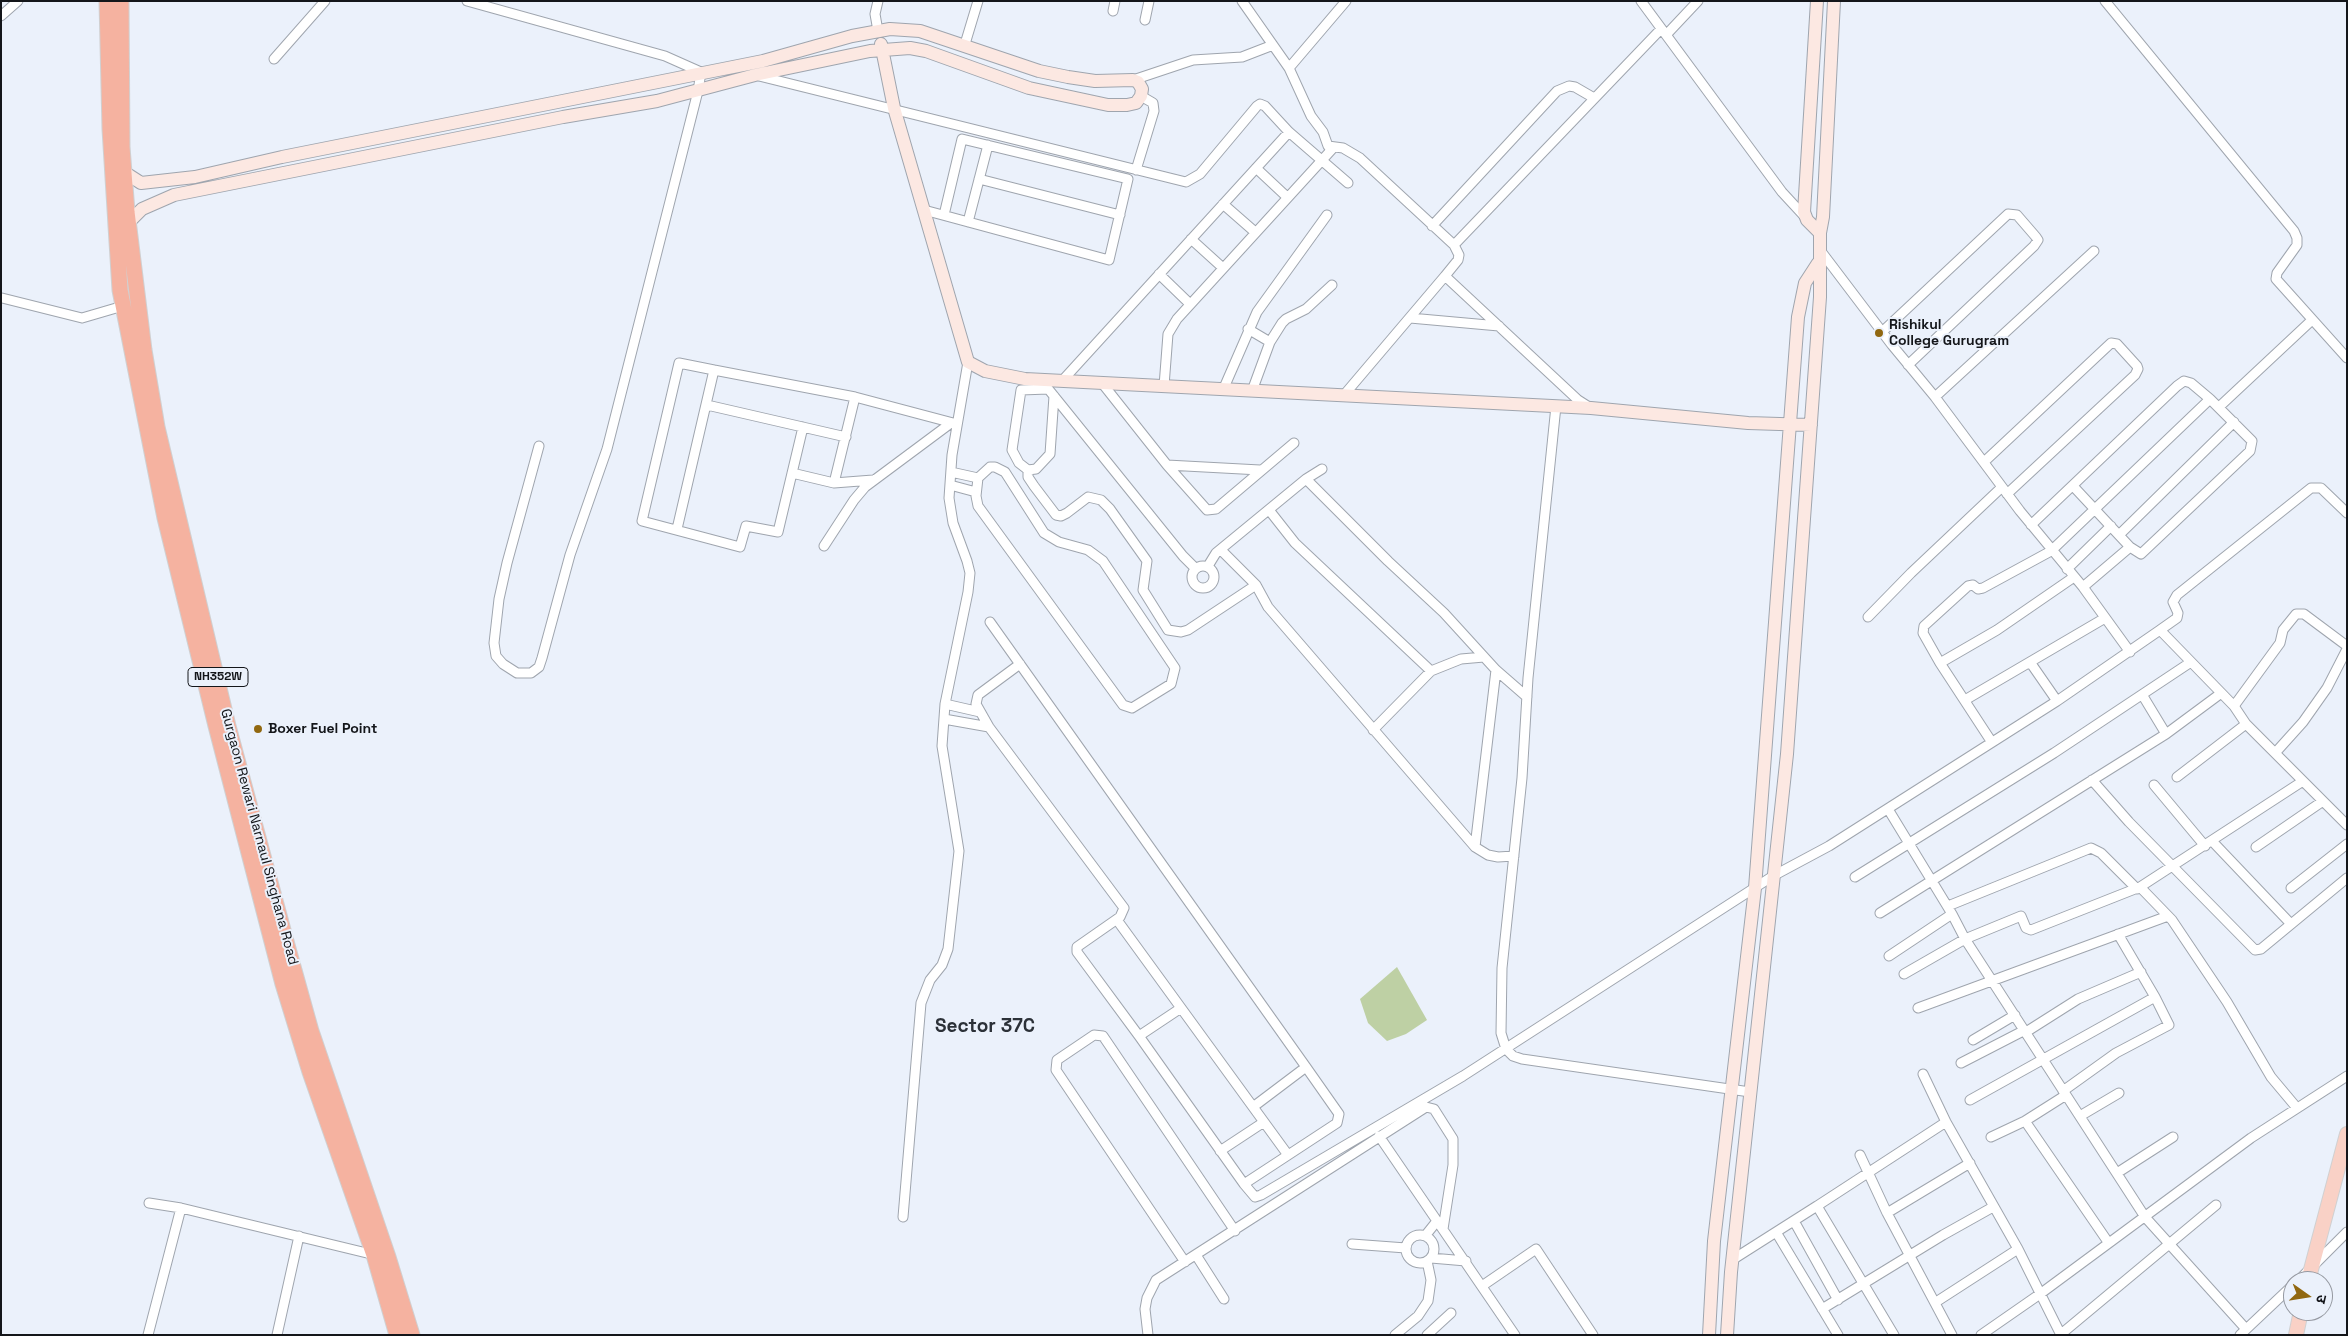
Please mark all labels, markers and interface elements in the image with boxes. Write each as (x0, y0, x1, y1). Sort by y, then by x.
place label: Rishikul College Gurugram (1889, 317, 2009, 350)
marker: Rishikul College Gurugram (1873, 327, 1885, 339)
road number: NH352W (188, 668, 248, 686)
street label: Gurgaon Rewari Narnaul Singhana Road (217, 707, 301, 967)
place label: Boxer Fuel Point (268, 721, 377, 737)
marker: Boxer Fuel Point (252, 723, 264, 735)
district label: Sector 37C (935, 1016, 1035, 1038)
north arrow (2283, 1271, 2333, 1321)
text: उ (2312, 1293, 2331, 1305)

